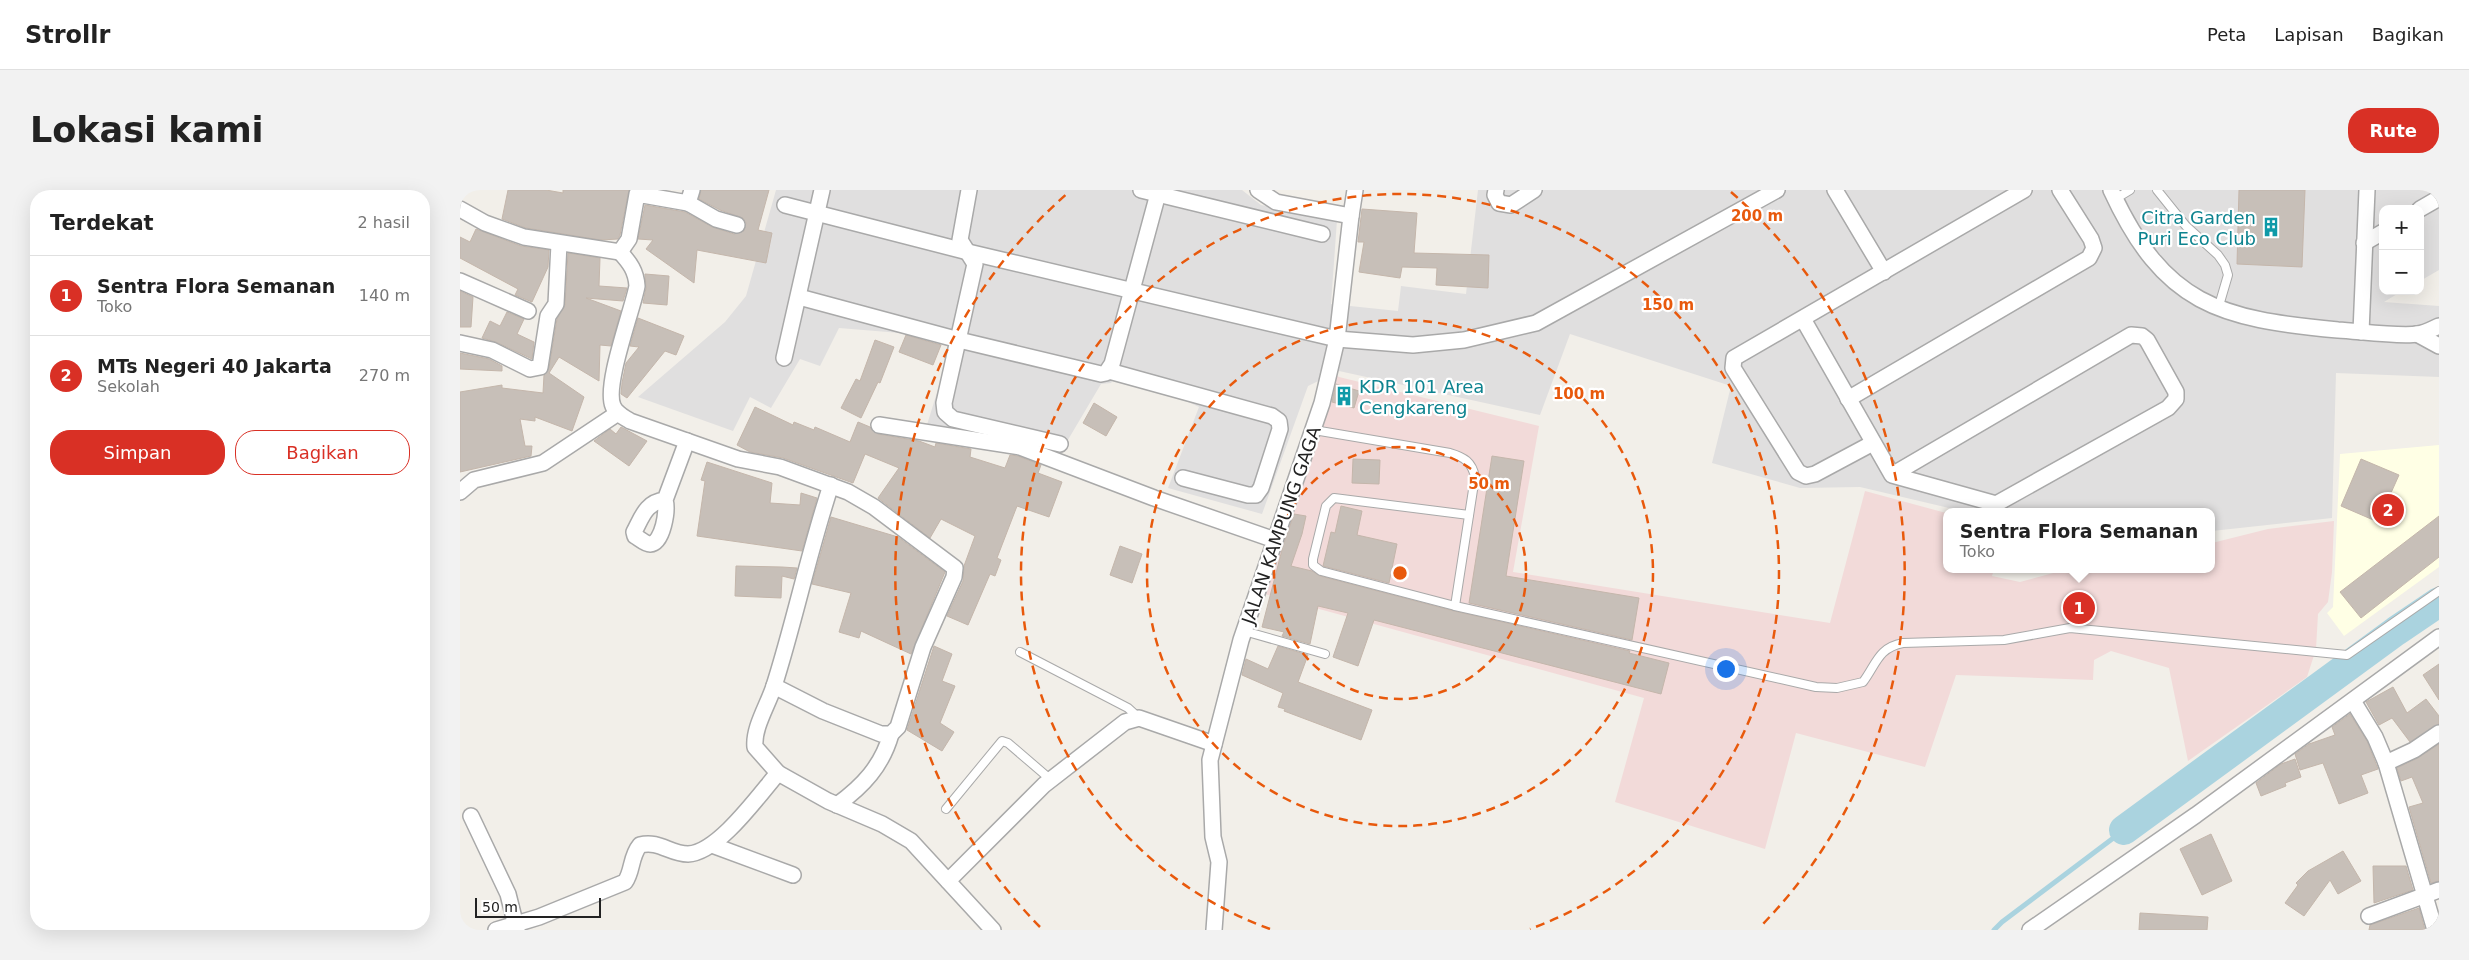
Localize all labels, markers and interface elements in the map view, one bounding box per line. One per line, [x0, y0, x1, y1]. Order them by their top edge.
text: Strollr [25, 21, 110, 49]
text: Peta [2207, 24, 2246, 45]
text: Lapisan [2274, 24, 2344, 45]
text: Bagikan [2372, 24, 2444, 45]
button: Rute [2348, 108, 2439, 153]
text: Lokasi kami [30, 110, 264, 150]
map controls [2379, 205, 2424, 295]
button: + [2379, 205, 2424, 250]
text: 200 m [1731, 207, 1783, 225]
place label: Citra Garden Puri Eco Club [2138, 207, 2256, 249]
text: Terdekat [50, 211, 154, 235]
text: 2 hasil [358, 213, 410, 232]
building icon: Citra Garden Puri Eco Club [2260, 216, 2282, 238]
button: − [2379, 250, 2424, 295]
text: Sentra Flora Semanan [97, 275, 335, 297]
text: 1 [60, 286, 72, 305]
text: 140 m [359, 286, 410, 305]
text: 150 m [1642, 296, 1694, 314]
text: Toko [97, 297, 132, 316]
text: MTs Negeri 40 Jakarta [97, 355, 332, 377]
text: 2 [60, 366, 72, 385]
text: 270 m [359, 366, 410, 385]
place label: KDR 101 Area Cengkareng [1359, 376, 1484, 418]
text: Sekolah [97, 377, 160, 396]
building icon: KDR 101 Area Cengkareng [1333, 385, 1355, 407]
text: 100 m [1553, 385, 1605, 403]
street label: JALAN KAMPUNG GAGA [1237, 423, 1325, 628]
button: Simpan [50, 430, 225, 475]
button: Bagikan [235, 430, 410, 475]
text: 50 m [1468, 475, 1510, 493]
pin: 2 [2372, 491, 2404, 529]
popup [1943, 508, 2215, 573]
text: Sentra Flora Semanan [1960, 520, 2198, 542]
text: Toko [1960, 542, 1995, 561]
centre of rings [1391, 564, 1409, 582]
pin: 1 [2063, 589, 2095, 627]
your location [1713, 656, 1739, 682]
scale bar [475, 895, 601, 918]
text: 50 m [482, 899, 518, 915]

